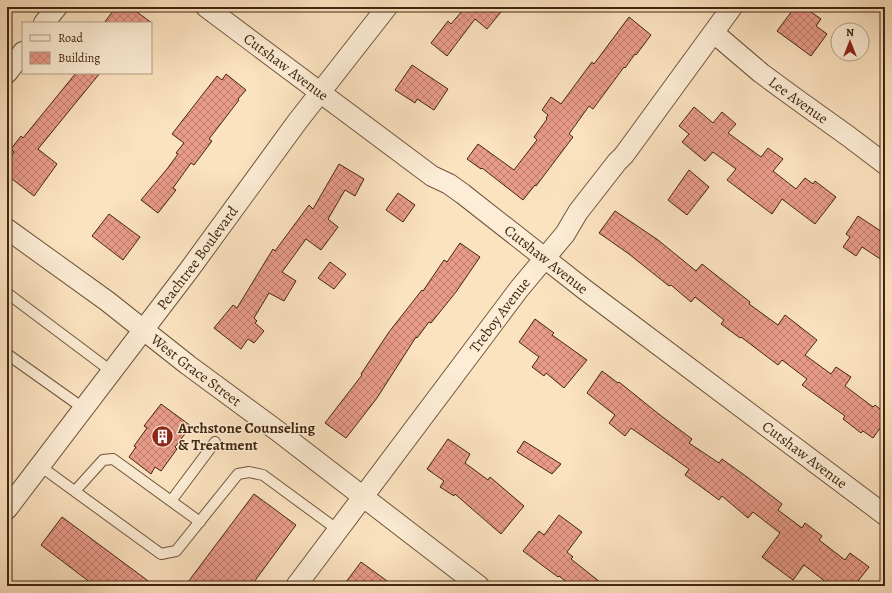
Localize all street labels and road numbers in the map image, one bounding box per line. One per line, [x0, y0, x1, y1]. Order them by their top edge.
street label: Cutshaw Avenue [239, 28, 333, 105]
street label: Lee Avenue [765, 72, 832, 129]
street label: Peachtree Boulevard [152, 201, 243, 314]
street label: Cutshaw Avenue [500, 220, 593, 299]
street label: Treboy Avenue [465, 273, 535, 357]
street label: West Grace Street [146, 329, 245, 411]
street label: Cutshaw Avenue [758, 416, 852, 493]

